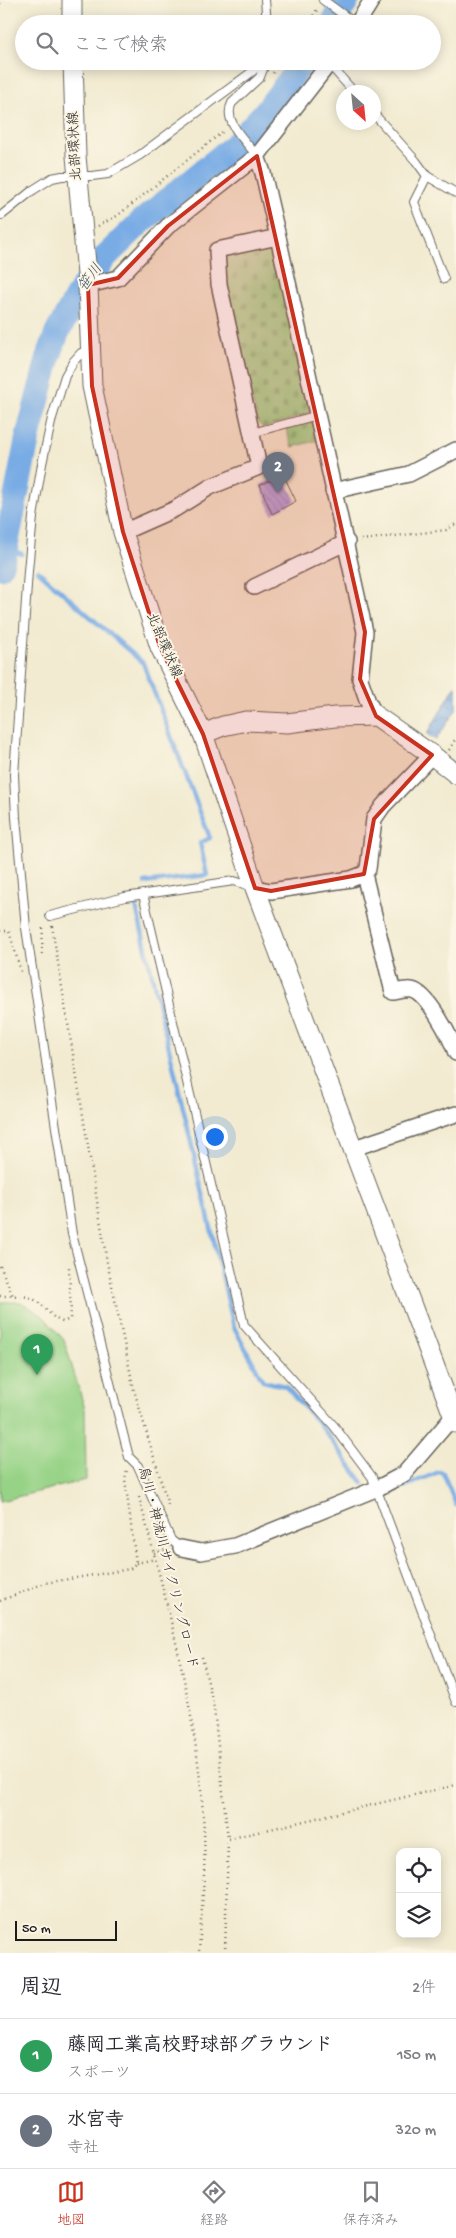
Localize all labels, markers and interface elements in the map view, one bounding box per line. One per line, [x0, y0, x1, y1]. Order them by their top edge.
search box [15, 15, 441, 70]
icon: search [33, 29, 61, 57]
text: ここで検索 [73, 35, 168, 58]
north arrow [336, 85, 381, 130]
street label: 北部環状線 [66, 111, 86, 181]
water label: 笹川 [74, 260, 107, 295]
pin: 2 [262, 452, 294, 493]
street label: 北部環状線 [142, 610, 184, 682]
your location [202, 1124, 228, 1150]
pin: 1 [21, 1334, 53, 1375]
street label: 烏川・神流川サイクリングロード [134, 1465, 200, 1671]
map controls [396, 1848, 441, 1938]
button: locate [396, 1848, 441, 1893]
button: layers [396, 1893, 441, 1938]
scale bar [15, 1918, 118, 1941]
text: 50 m [22, 1921, 51, 1938]
text: 周辺 [20, 1977, 62, 2002]
text: 2件 [412, 1980, 436, 1999]
text: 藤岡工業高校野球部グラウンド [67, 2035, 333, 2058]
text: 1 [33, 2047, 39, 2066]
text: 150 m [397, 2047, 436, 2066]
text: スポーツ [67, 2065, 131, 2084]
text: 水宮寺 [67, 2110, 124, 2133]
text: 2 [32, 2122, 40, 2141]
text: 320 m [396, 2122, 436, 2141]
text: 寺社 [67, 2140, 99, 2159]
tab: 地図 [57, 2178, 85, 2230]
tab: 経路 [200, 2178, 228, 2230]
tab: 保存済み [343, 2178, 399, 2230]

